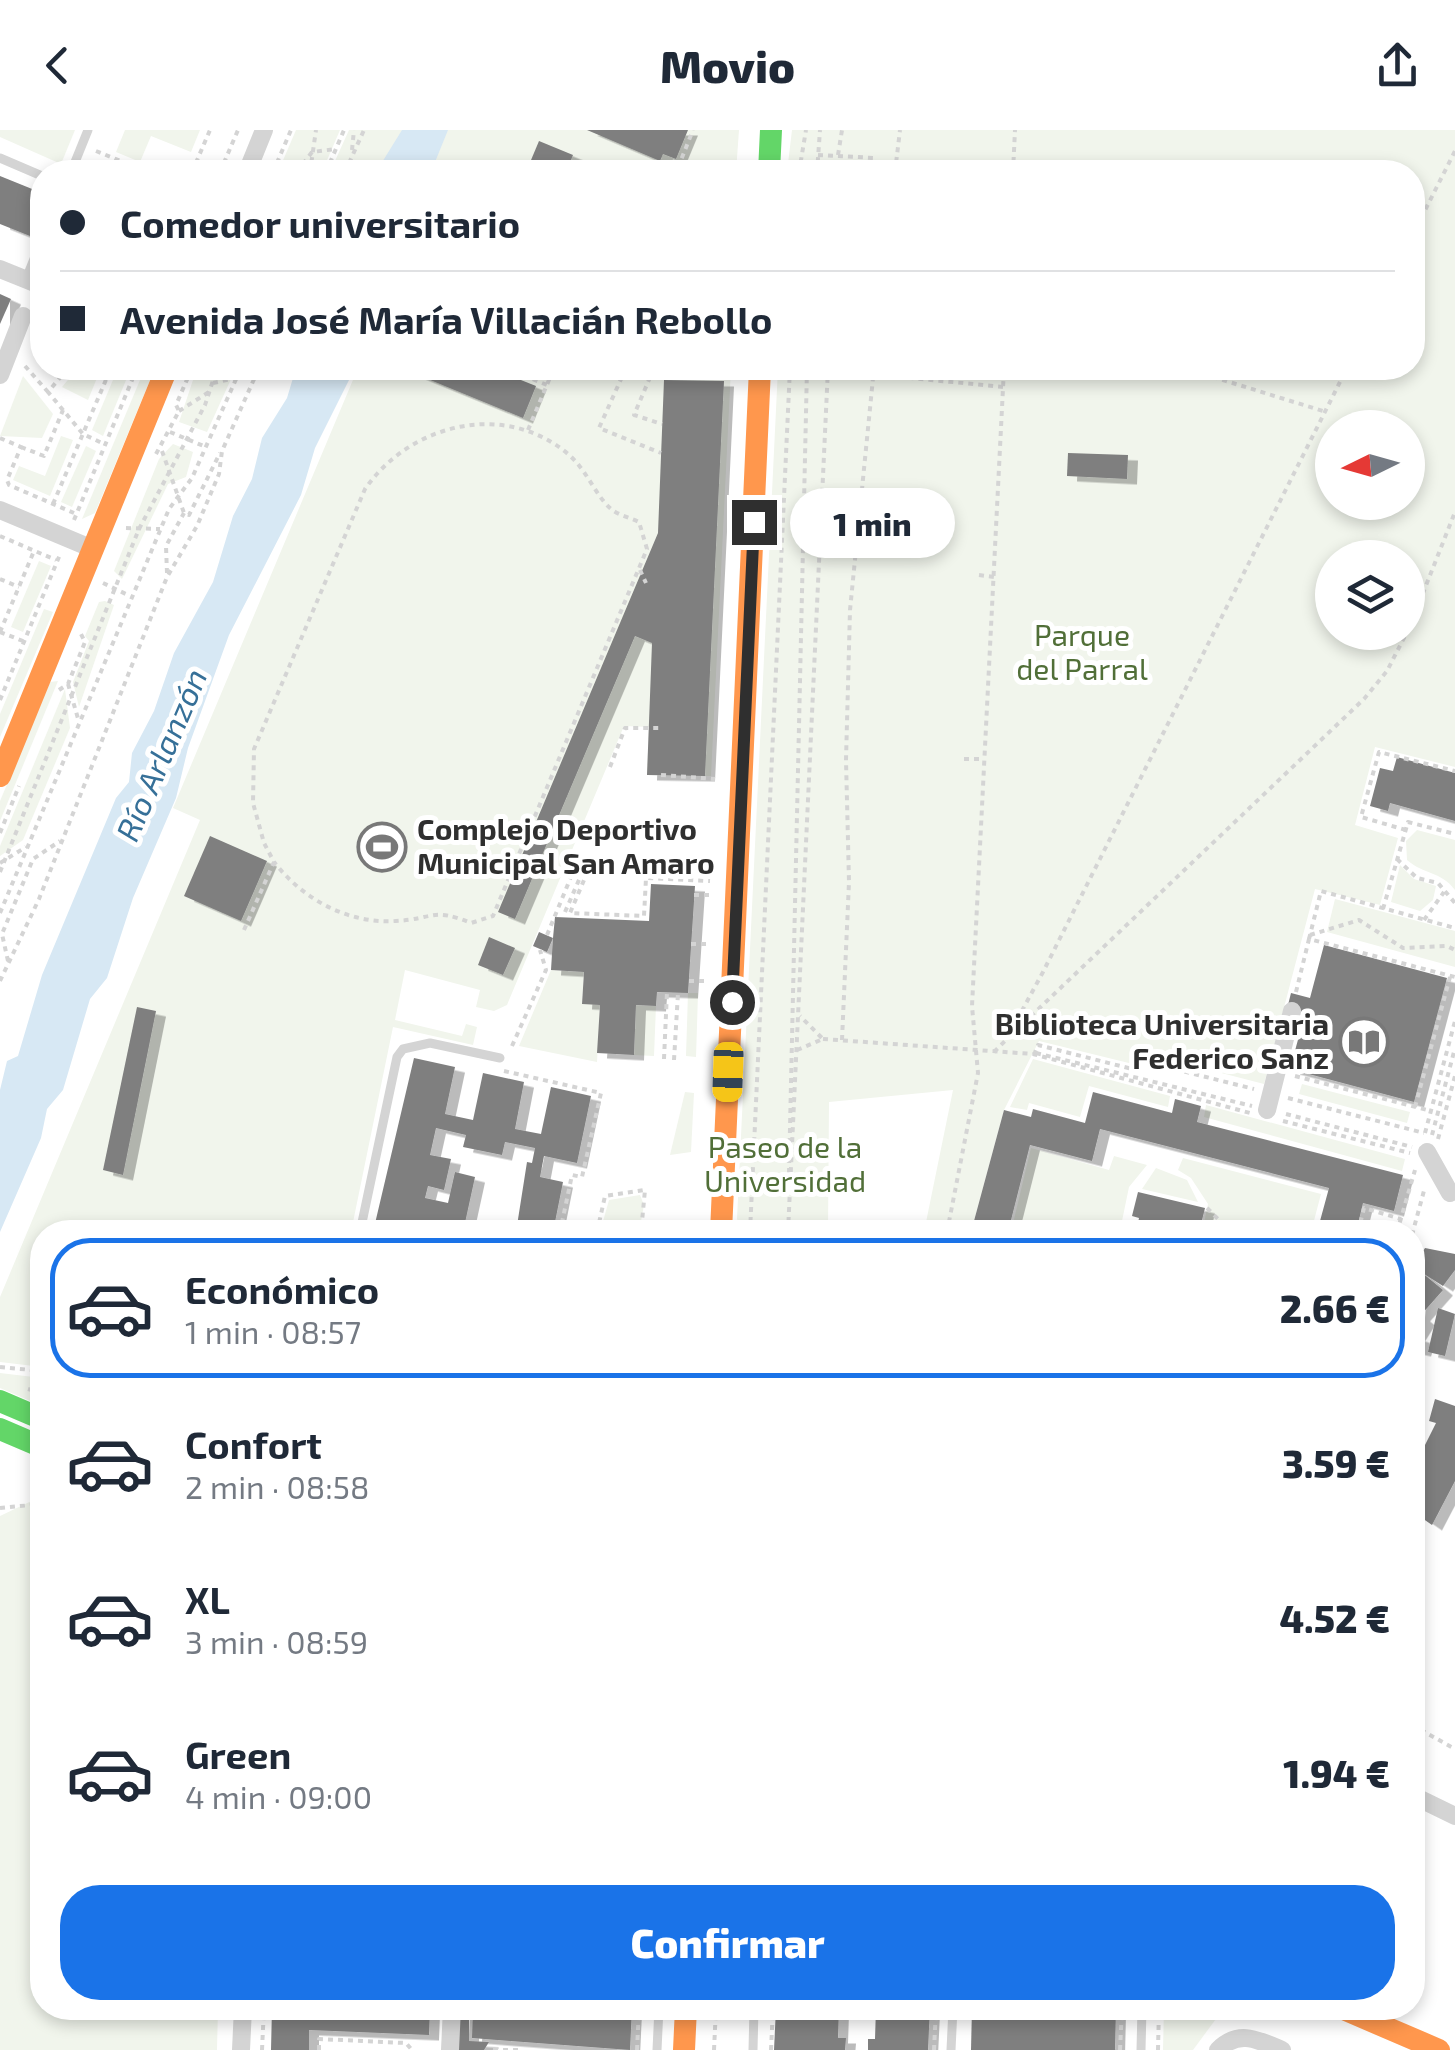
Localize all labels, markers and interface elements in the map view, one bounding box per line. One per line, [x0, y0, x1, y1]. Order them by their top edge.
icon: back [30, 38, 85, 93]
text: Movio [660, 38, 795, 92]
icon: share [1370, 38, 1425, 93]
text: Comedor universitario [120, 200, 520, 246]
text: Avenida José María Villacián Rebollo [120, 296, 772, 342]
north arrow [1315, 410, 1425, 520]
map controls [1315, 410, 1425, 650]
callout: 1 min [789, 487, 954, 557]
route end [732, 500, 777, 545]
text: 1 min [833, 504, 912, 542]
button: layers [1315, 540, 1425, 650]
park label: Parque del Parral [1016, 616, 1148, 686]
water label: Río Arlanzón [107, 662, 213, 846]
place label: Complejo Deportivo Municipal San Amaro [417, 810, 715, 880]
sports icon: Complejo Deportivo Municipal San Amaro [356, 821, 408, 873]
route start [710, 980, 755, 1025]
place label: Biblioteca Universitaria Federico Sanz [995, 1005, 1329, 1075]
library icon: Biblioteca Universitaria Federico Sanz [1338, 1016, 1390, 1068]
car [712, 1041, 744, 1103]
park label: Paseo de la Universidad [704, 1128, 866, 1198]
icon: car [65, 1263, 155, 1353]
text: Económico [185, 1266, 379, 1312]
text: 2.66 € [1280, 1285, 1390, 1331]
text: 1 min · 08:57 [185, 1312, 361, 1350]
icon: car [65, 1418, 155, 1508]
text: Confort [185, 1421, 322, 1467]
text: 3.59 € [1282, 1440, 1390, 1486]
text: 2 min · 08:58 [185, 1467, 369, 1505]
icon: car [65, 1573, 155, 1663]
text: XL [185, 1576, 230, 1622]
text: 4.52 € [1279, 1595, 1390, 1641]
text: 3 min · 08:59 [185, 1622, 368, 1660]
icon: car [65, 1728, 155, 1818]
text: Green [185, 1731, 291, 1777]
text: 1.94 € [1283, 1750, 1390, 1796]
text: 4 min · 09:00 [185, 1777, 372, 1815]
button: Confirmar [60, 1885, 1395, 2000]

